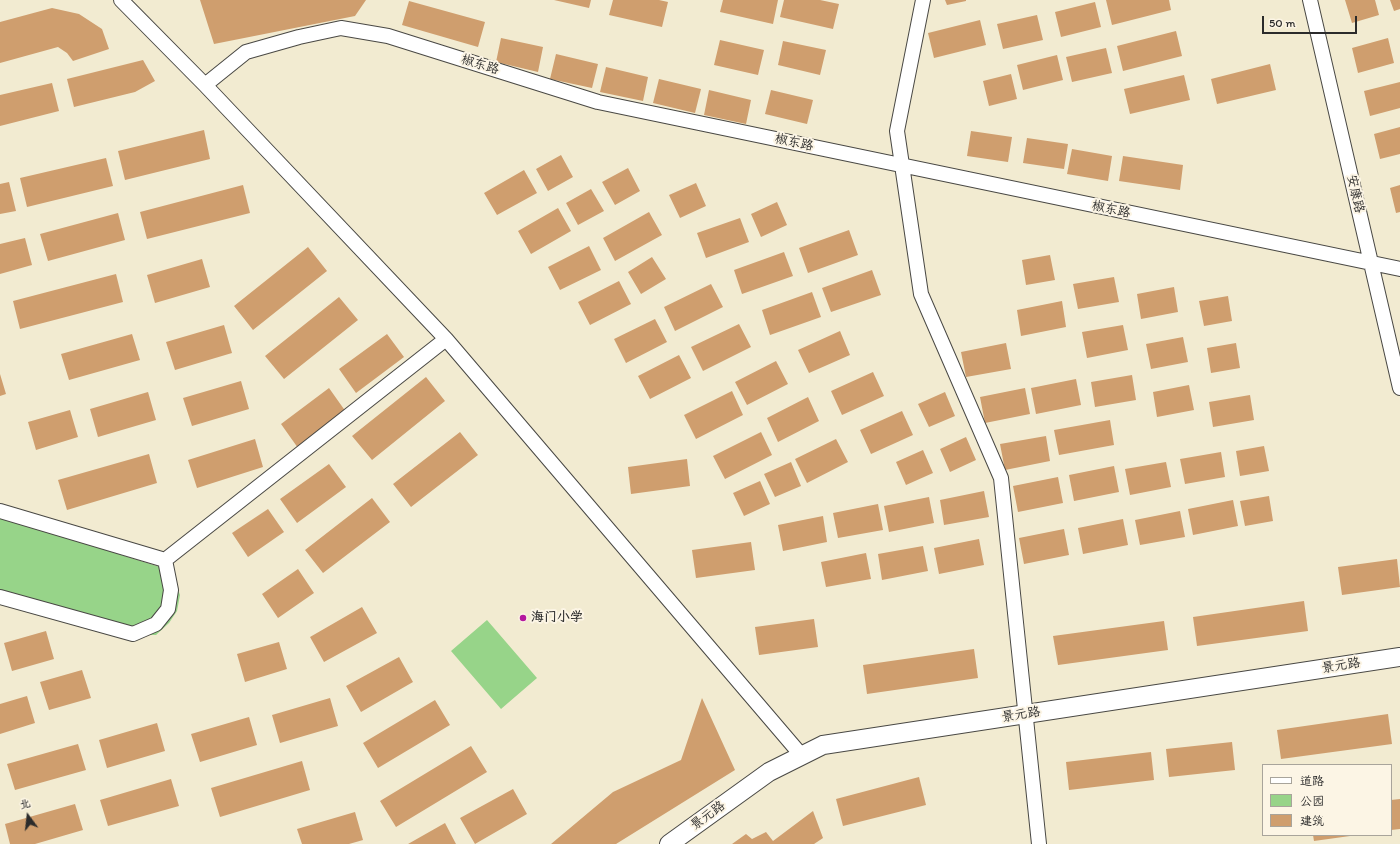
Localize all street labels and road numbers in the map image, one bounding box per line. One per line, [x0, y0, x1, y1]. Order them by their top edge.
street label: 椒东路 [459, 52, 501, 78]
street label: 椒东路 [773, 131, 815, 155]
street label: 安康路 [1343, 173, 1367, 215]
street label: 椒东路 [1090, 198, 1132, 222]
street label: 景元路 [1321, 655, 1361, 677]
street label: 景元路 [1001, 704, 1041, 726]
street label: 景元路 [688, 798, 728, 834]

